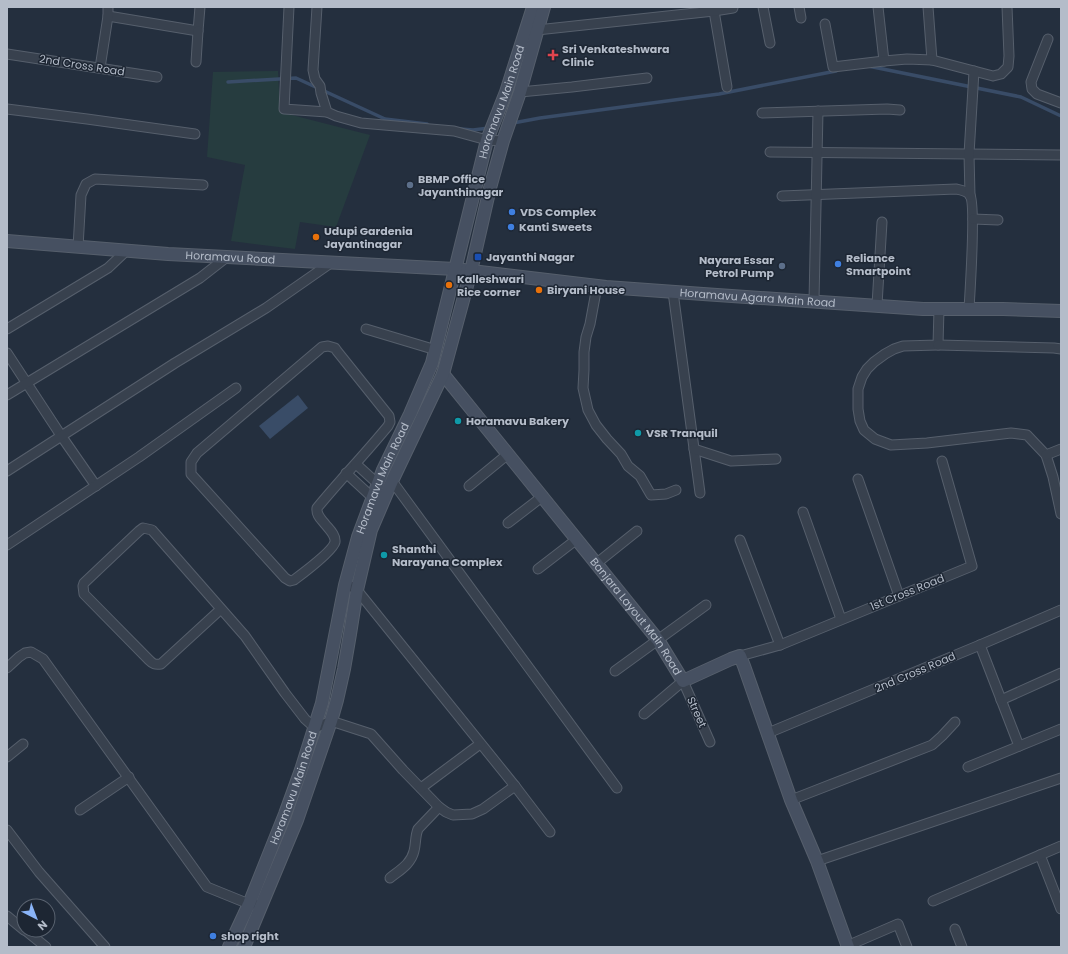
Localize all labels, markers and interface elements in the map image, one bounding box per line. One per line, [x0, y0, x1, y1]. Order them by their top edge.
place label: Sri Venkateshwara Clinic [562, 41, 670, 70]
street label: Horamavu Main Road [475, 43, 528, 160]
marker: Sri Venkateshwara Clinic [547, 49, 559, 61]
street label: 2nd Cross Road [38, 50, 126, 80]
place label: BBMP Office Jayanthinagar [418, 171, 504, 200]
marker: BBMP Office Jayanthinagar [405, 180, 415, 190]
place label: VDS Complex [520, 204, 597, 220]
marker: VDS Complex [507, 207, 517, 217]
place label: Kanti Sweets [519, 219, 592, 235]
marker: Kanti Sweets [506, 222, 516, 232]
place label: Udupi Gardenia Jayantinagar [324, 223, 413, 252]
marker: Udupi Gardenia Jayantinagar [311, 232, 321, 242]
street label: Horamavu Road [185, 247, 276, 268]
place label: Jayanthi Nagar [486, 249, 575, 265]
place label: Reliance Smartpoint [846, 250, 911, 279]
marker: Jayanthi Nagar [473, 252, 483, 262]
place label: Nayara Essar Petrol Pump [699, 252, 775, 281]
marker: Reliance Smartpoint [833, 259, 843, 269]
marker: Nayara Essar Petrol Pump [777, 261, 787, 271]
place label: Kalleshwari Rice corner [457, 271, 524, 300]
marker: Kalleshwari Rice corner [444, 280, 454, 290]
place label: Biryani House [547, 282, 625, 298]
street label: Horamavu Agara Main Road [679, 284, 836, 311]
marker: Biryani House [534, 285, 544, 295]
place label: Horamavu Bakery [466, 413, 569, 429]
marker: Horamavu Bakery [453, 416, 463, 426]
street label: Horamavu Main Road [352, 420, 413, 536]
place label: VSR Tranquil [646, 425, 718, 441]
marker: VSR Tranquil [633, 428, 643, 438]
place label: Shanthi Narayana Complex [392, 541, 503, 570]
marker: Shanthi Narayana Complex [379, 550, 389, 560]
street label: Banjara Layout Main Road [587, 554, 686, 678]
street label: 1st Cross Road [867, 570, 947, 614]
street label: 2nd Cross Road [872, 648, 958, 696]
street label: Street [683, 694, 711, 730]
street label: Horamavu Main Road [266, 729, 321, 847]
north arrow [16, 898, 56, 938]
text: N [34, 917, 51, 934]
place label: shop right [221, 928, 279, 944]
marker: shop right [208, 931, 218, 941]

